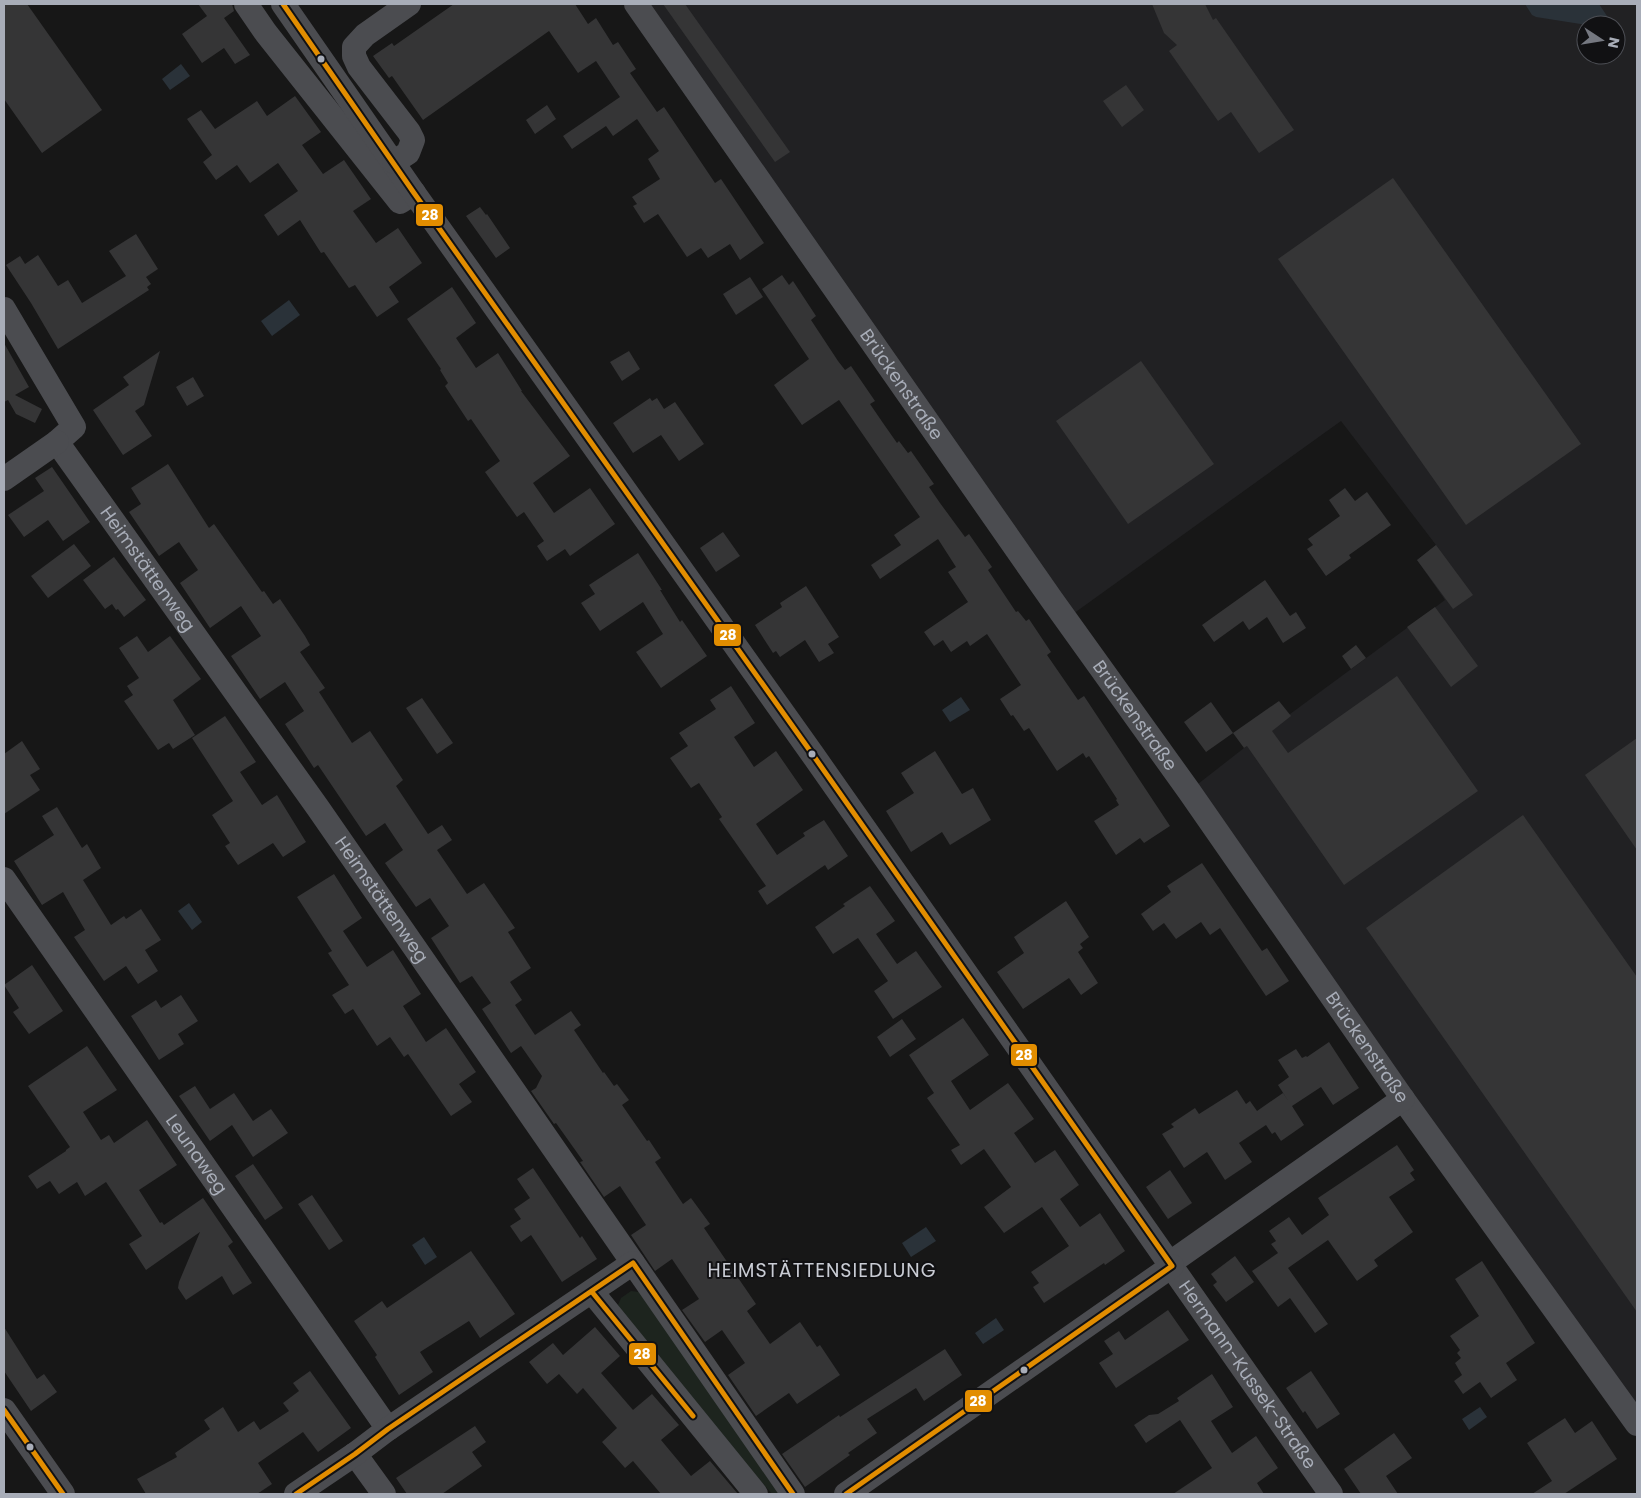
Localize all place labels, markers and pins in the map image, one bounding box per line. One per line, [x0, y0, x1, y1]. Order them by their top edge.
unlabelled marker [316, 54, 326, 64]
unlabelled marker [807, 749, 817, 759]
unlabelled marker [1019, 1365, 1029, 1375]
unlabelled marker [25, 1442, 35, 1452]

